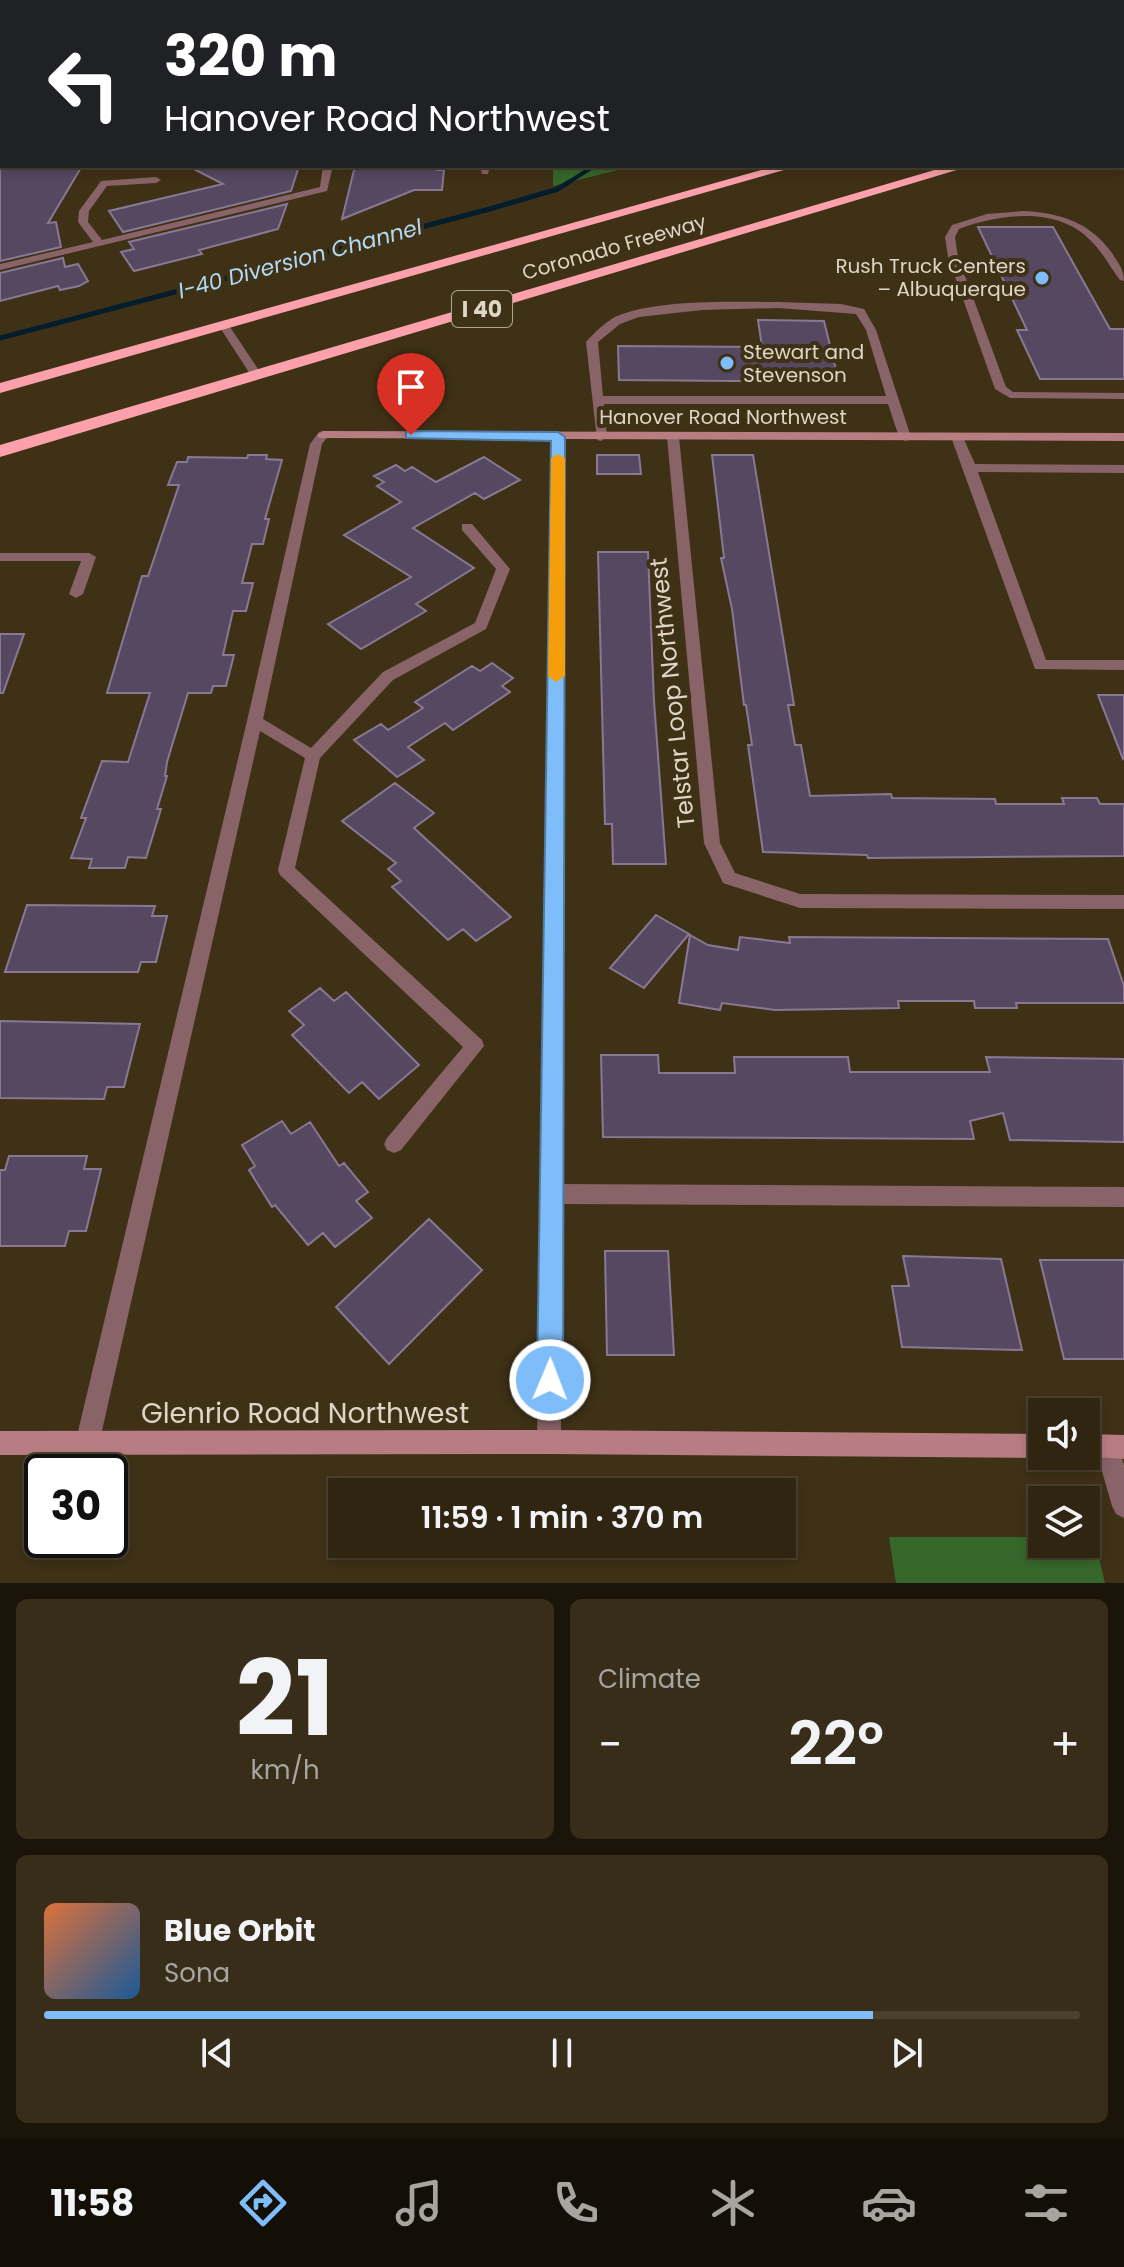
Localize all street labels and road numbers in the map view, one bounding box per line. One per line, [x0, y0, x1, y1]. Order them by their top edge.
street label: Coronado Freeway [519, 207, 709, 287]
road number: I 40 [452, 291, 512, 327]
street label: Hanover Road Northwest [599, 403, 847, 431]
street label: Telstar Loop Northwest [641, 556, 703, 830]
street label: Glenrio Road Northwest [141, 1394, 469, 1433]

